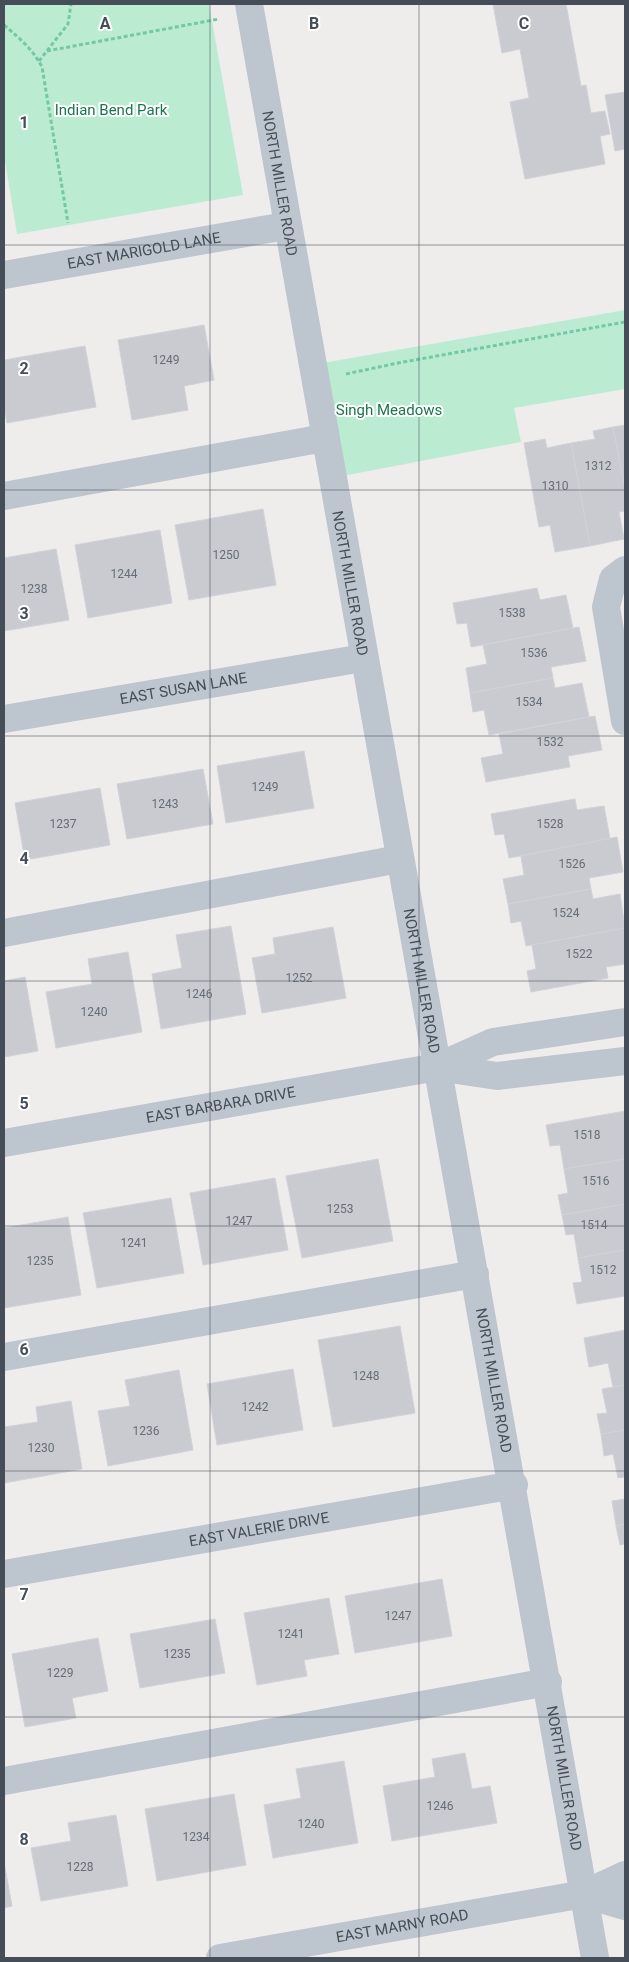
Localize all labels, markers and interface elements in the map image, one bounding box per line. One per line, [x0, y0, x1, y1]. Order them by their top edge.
text: A [100, 14, 111, 33]
text: B [309, 14, 319, 33]
text: C [519, 14, 529, 33]
park label: Indian Bend Park [55, 101, 168, 119]
street label: NORTH MILLER ROAD [258, 109, 301, 257]
text: 1 [19, 113, 29, 132]
street label: EAST MARIGOLD LANE [66, 228, 223, 273]
house number: 1249 [153, 353, 179, 367]
text: 2 [19, 359, 29, 378]
park label: Singh Meadows [336, 401, 442, 419]
house number: 1312 [585, 459, 612, 473]
house number: 1310 [542, 479, 569, 493]
street label: NORTH MILLER ROAD [328, 509, 372, 657]
house number: 1250 [213, 548, 240, 562]
house number: 1244 [111, 567, 138, 581]
house number: 1238 [21, 582, 48, 596]
text: 3 [19, 604, 29, 623]
house number: 1538 [499, 606, 526, 620]
house number: 1536 [521, 646, 548, 660]
street label: EAST SUSAN LANE [118, 669, 249, 708]
house number: 1534 [516, 695, 543, 709]
house number: 1532 [537, 735, 564, 749]
house number: 1249 [252, 780, 278, 794]
house number: 1243 [152, 797, 178, 811]
house number: 1237 [50, 817, 77, 831]
house number: 1528 [537, 817, 564, 831]
text: 4 [19, 849, 29, 868]
house number: 1526 [559, 857, 586, 871]
house number: 1524 [553, 906, 580, 920]
street label: NORTH MILLER ROAD [400, 907, 444, 1055]
house number: 1522 [566, 947, 593, 961]
house number: 1252 [286, 971, 313, 985]
house number: 1246 [186, 987, 213, 1001]
house number: 1240 [81, 1005, 108, 1019]
street label: EAST BARBARA DRIVE [145, 1083, 297, 1127]
text: 5 [19, 1094, 29, 1113]
house number: 1518 [574, 1128, 601, 1142]
house number: 1516 [583, 1174, 610, 1188]
house number: 1253 [327, 1202, 353, 1216]
house number: 1247 [226, 1214, 253, 1228]
house number: 1514 [581, 1218, 608, 1232]
house number: 1241 [121, 1236, 147, 1250]
house number: 1235 [27, 1254, 54, 1268]
house number: 1512 [590, 1263, 617, 1277]
street label: NORTH MILLER ROAD [472, 1306, 515, 1454]
text: 6 [19, 1340, 29, 1359]
house number: 1248 [353, 1369, 380, 1383]
house number: 1242 [242, 1400, 269, 1414]
house number: 1236 [133, 1424, 160, 1438]
house number: 1230 [28, 1441, 55, 1455]
street label: EAST VALERIE DRIVE [188, 1508, 331, 1551]
text: 7 [19, 1585, 29, 1604]
house number: 1247 [385, 1609, 412, 1623]
house number: 1241 [278, 1627, 304, 1641]
house number: 1235 [164, 1647, 191, 1661]
house number: 1229 [47, 1666, 73, 1680]
street label: NORTH MILLER ROAD [543, 1704, 585, 1852]
house number: 1246 [427, 1799, 454, 1813]
house number: 1240 [298, 1817, 325, 1831]
text: 8 [19, 1830, 29, 1849]
house number: 1234 [183, 1830, 210, 1844]
house number: 1228 [67, 1860, 94, 1874]
street label: EAST MARNY ROAD [335, 1905, 470, 1946]

